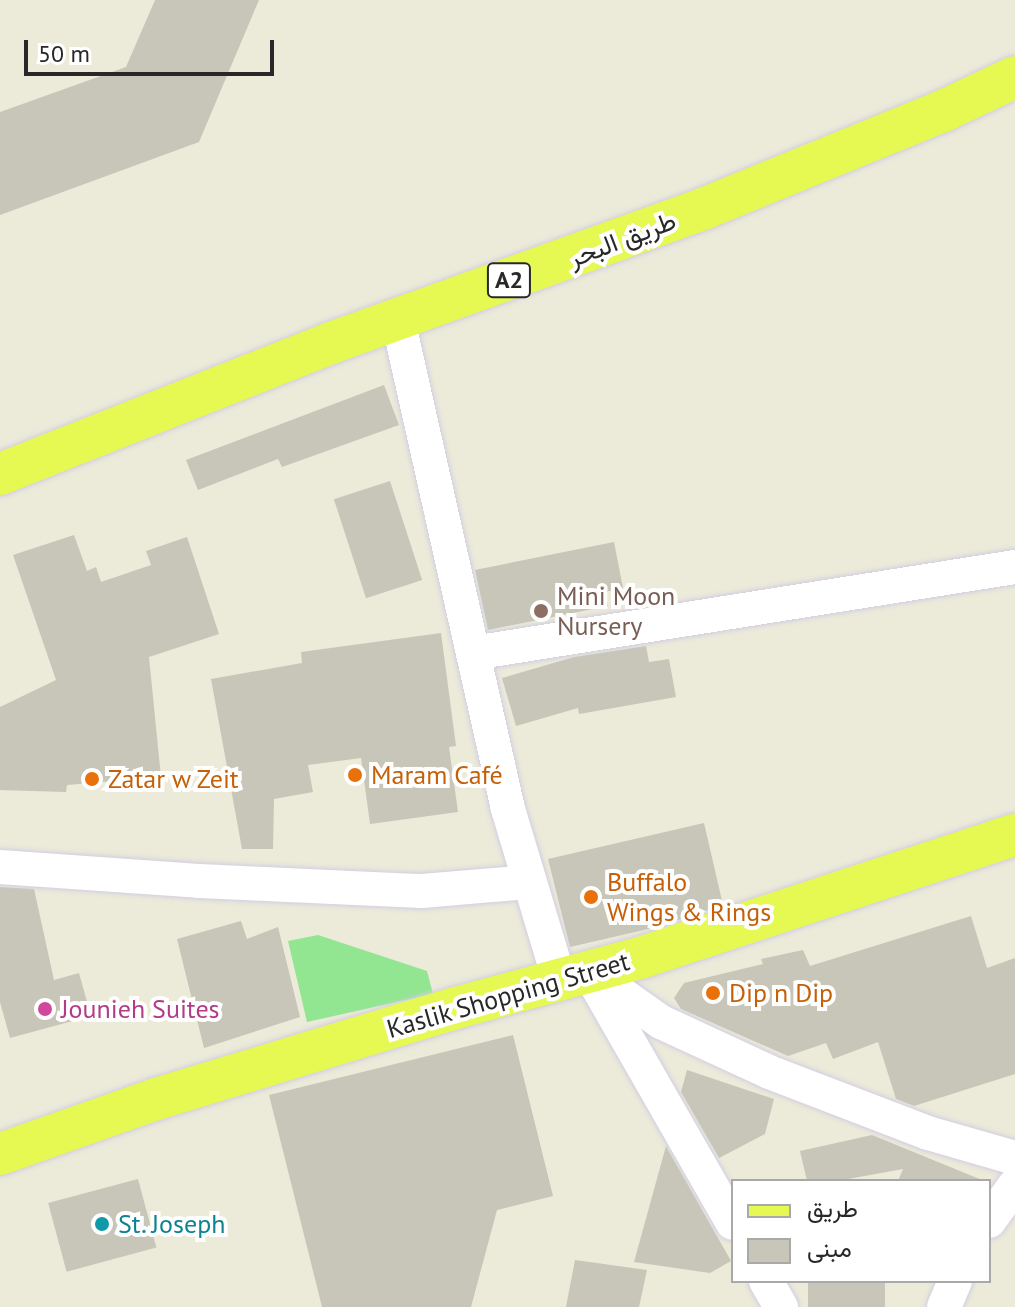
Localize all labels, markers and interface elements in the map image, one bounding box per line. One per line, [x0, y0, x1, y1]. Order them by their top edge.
scale bar [28, 24, 278, 74]
text: 50 m [38, 38, 90, 69]
street label: طريق البحر [564, 204, 680, 274]
road number: A2 [485, 260, 533, 300]
place label: Mini Moon Nursery [557, 580, 675, 642]
marker: Mini Moon Nursery [532, 602, 550, 620]
place label: Maram Café [371, 759, 503, 791]
place label: Zatar w Zeit [108, 763, 240, 795]
marker: Maram Café [346, 766, 364, 784]
marker: Zatar w Zeit [83, 770, 101, 788]
place label: Buffalo Wings & Rings [607, 866, 771, 928]
marker: Buffalo Wings & Rings [582, 888, 600, 906]
street label: Kaslik Shopping Street [383, 945, 633, 1045]
place label: Dip n Dip [729, 977, 833, 1009]
marker: Dip n Dip [704, 984, 722, 1002]
place label: Jounieh Suites [61, 993, 220, 1025]
marker: Jounieh Suites [36, 1000, 54, 1018]
legend [731, 1179, 991, 1283]
text: طريق [807, 1193, 858, 1224]
place label: St. Joseph [118, 1208, 227, 1240]
marker: St. Joseph [93, 1215, 111, 1233]
text: مبنى [807, 1233, 852, 1264]

